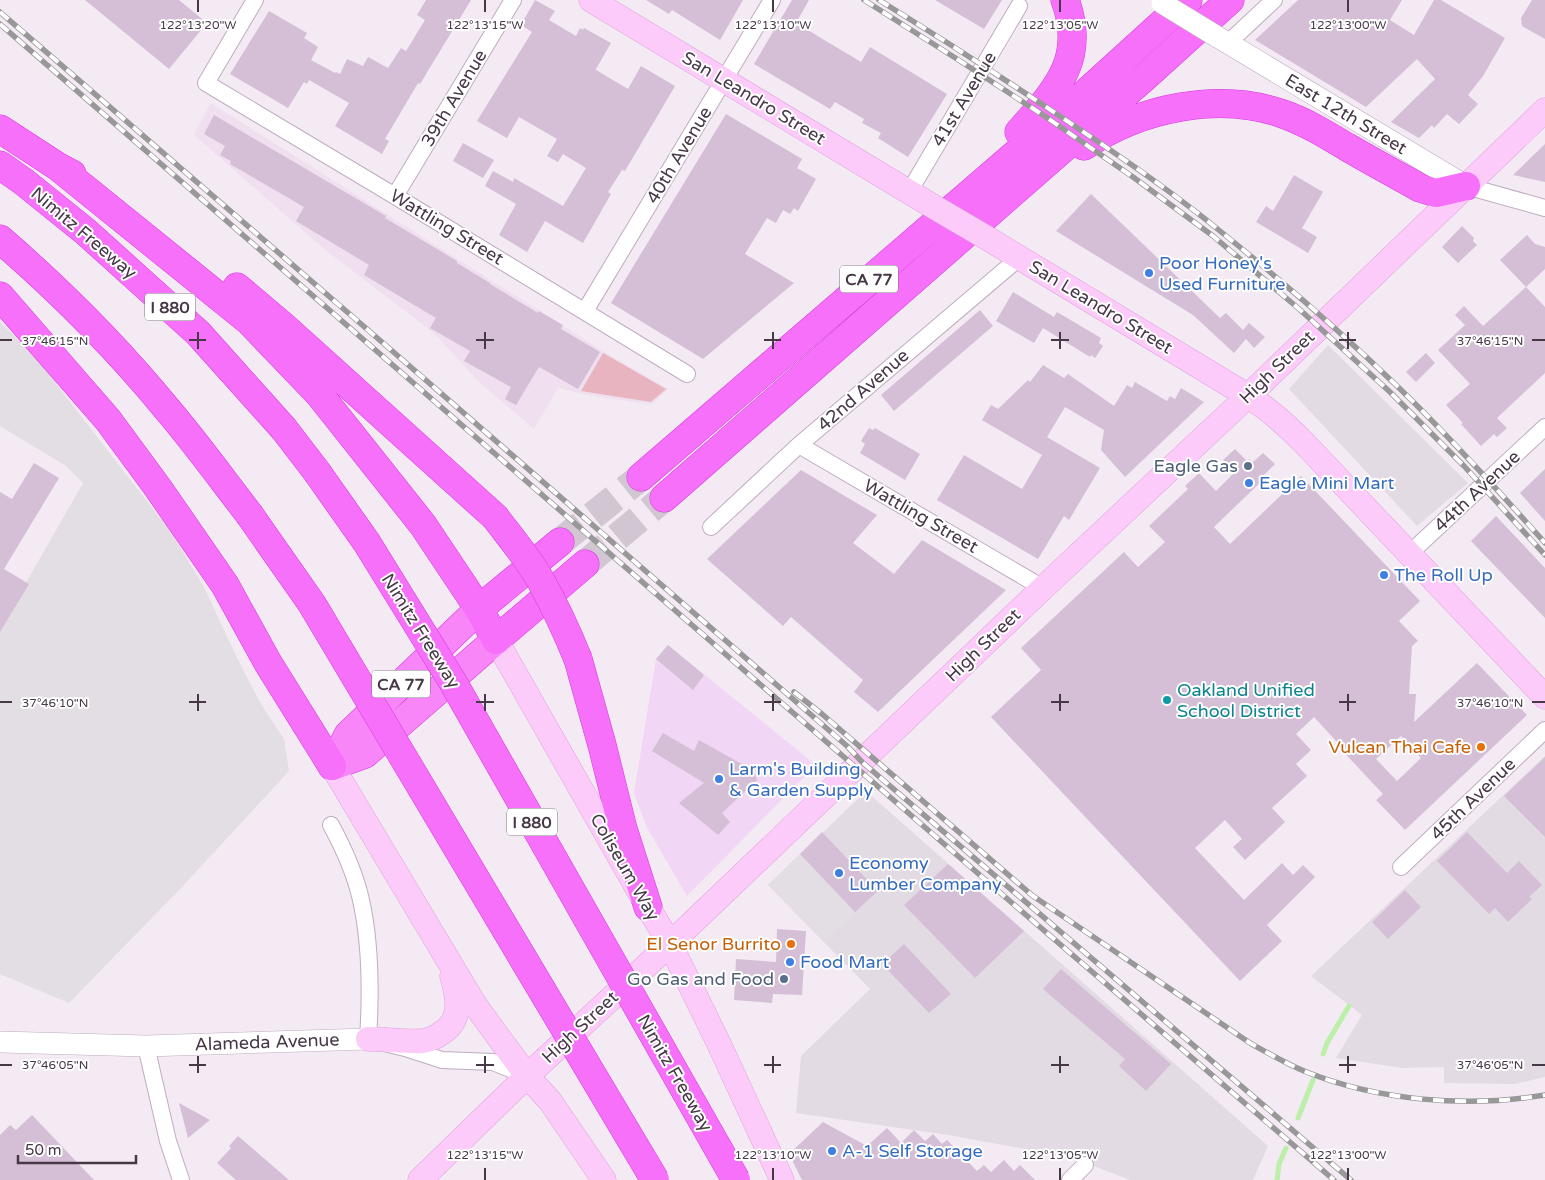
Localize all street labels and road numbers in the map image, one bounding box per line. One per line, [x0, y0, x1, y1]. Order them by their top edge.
street label: 39th Avenue [416, 45, 492, 151]
street label: San Leandro Street [678, 46, 830, 150]
street label: 41st Avenue [927, 47, 1001, 151]
street label: East 12th Street [1281, 69, 1411, 159]
street label: 40th Avenue [641, 102, 717, 208]
street label: Nimitz Freeway [27, 182, 142, 284]
street label: Wattling Street [386, 184, 508, 270]
street label: San Leandro Street [1025, 255, 1177, 359]
road number: CA 77 [840, 266, 898, 292]
road number: I 880 [145, 294, 195, 320]
street label: High Street [1235, 326, 1319, 408]
street label: 42nd Avenue [813, 344, 913, 436]
street label: 44th Avenue [1429, 446, 1525, 536]
street label: Wattling Street [860, 474, 982, 558]
street label: Nimitz Freeway [377, 569, 465, 693]
street label: High Street [941, 604, 1025, 686]
road number: CA 77 [372, 671, 430, 698]
street label: 45th Avenue [1426, 753, 1520, 845]
road number: I 880 [507, 809, 557, 836]
street label: Coliseum Way [585, 809, 665, 925]
street label: High Street [537, 986, 623, 1068]
street label: Nimitz Freeway [633, 1011, 718, 1136]
street label: Alameda Avenue [194, 1028, 340, 1056]

